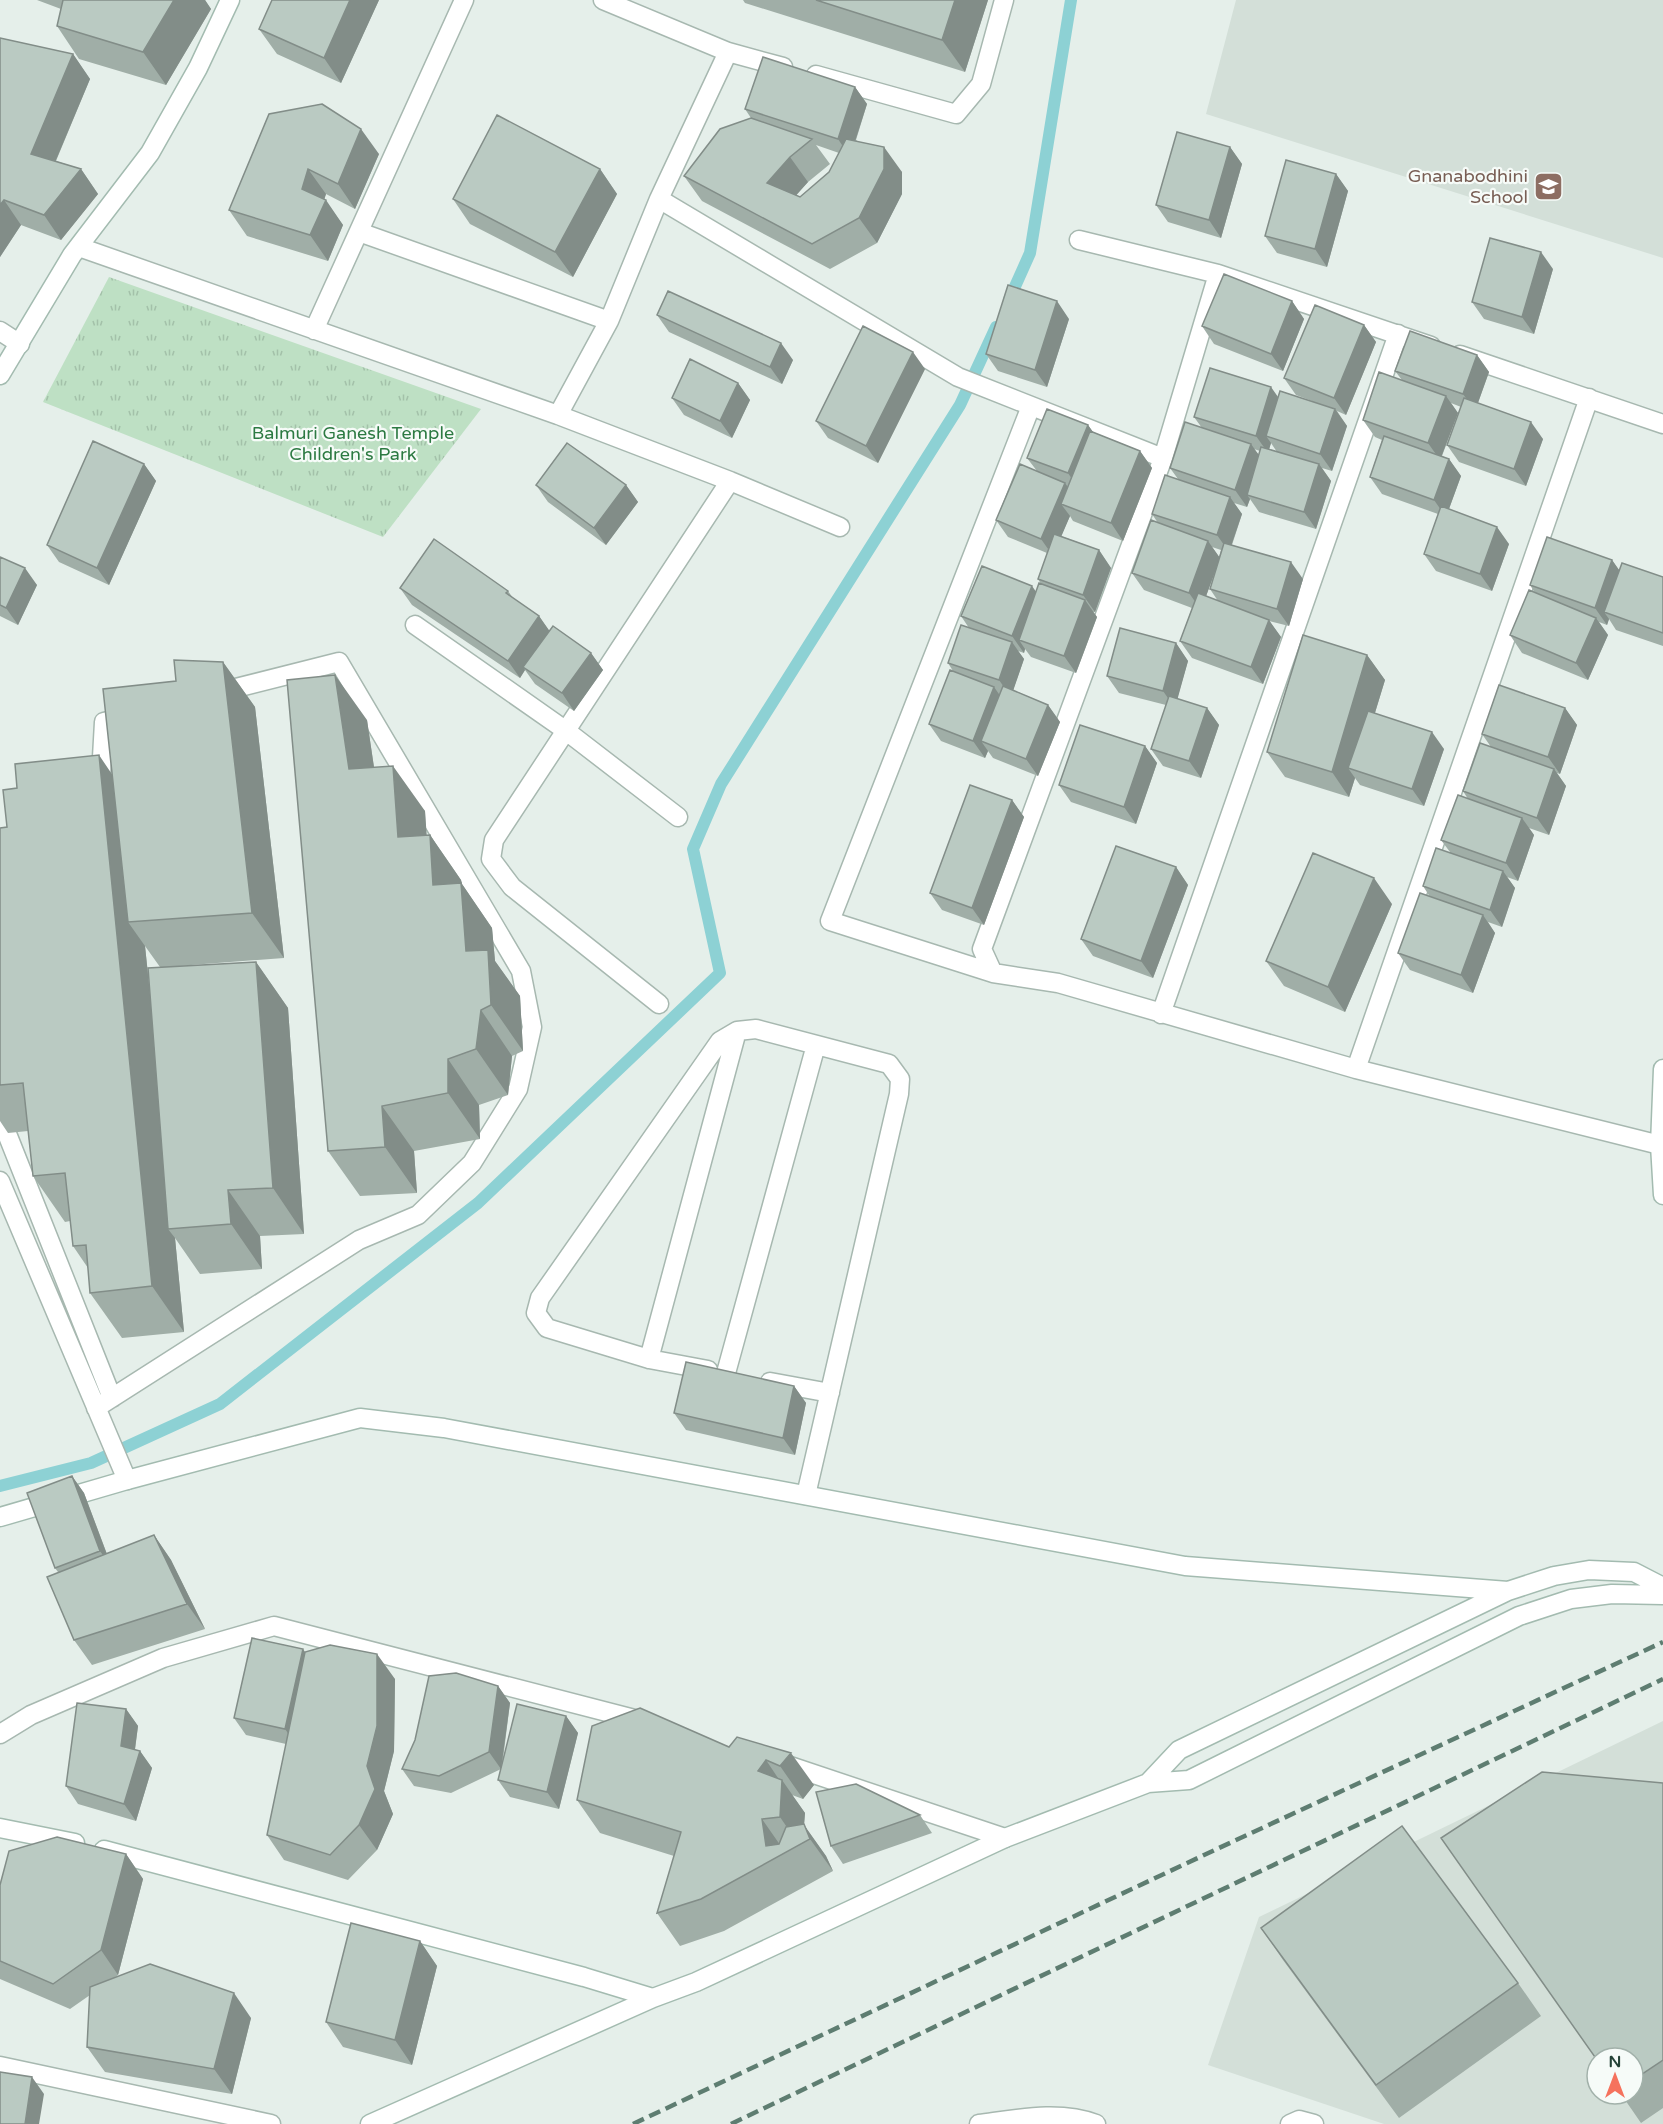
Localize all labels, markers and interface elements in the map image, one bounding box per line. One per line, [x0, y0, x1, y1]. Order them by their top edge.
place label: Gnanabodhini School [1408, 165, 1528, 208]
school or university icon: Gnanabodhini School [1533, 170, 1565, 202]
park label: Balmuri Ganesh Temple Children's Park [252, 422, 454, 465]
north arrow [1585, 2046, 1645, 2106]
text: N [1609, 2052, 1621, 2072]

